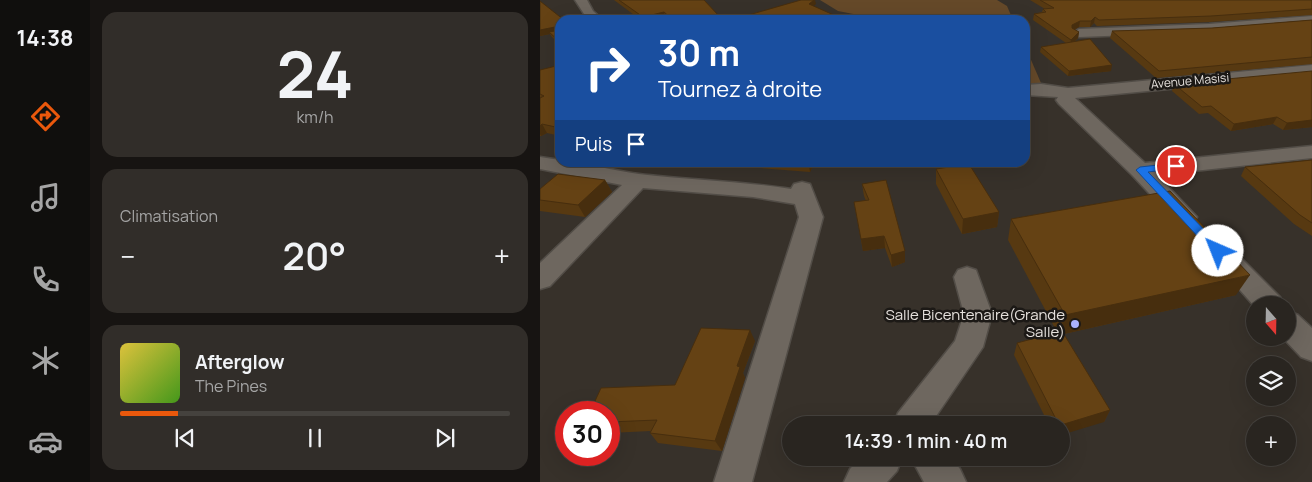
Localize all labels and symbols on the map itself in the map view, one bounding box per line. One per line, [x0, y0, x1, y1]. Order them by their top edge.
street label: Avenue Masisi [1150, 69, 1230, 92]
pin [1155, 145, 1197, 187]
position arrow [1191, 224, 1243, 276]
north arrow [1246, 296, 1296, 346]
place label: Salle Bicentenaire(Grande Salle) [886, 304, 1065, 342]
marker: Salle Bicentenaire(Grande Salle) [1069, 318, 1081, 330]
speed limit sign: 30 [555, 401, 620, 466]

